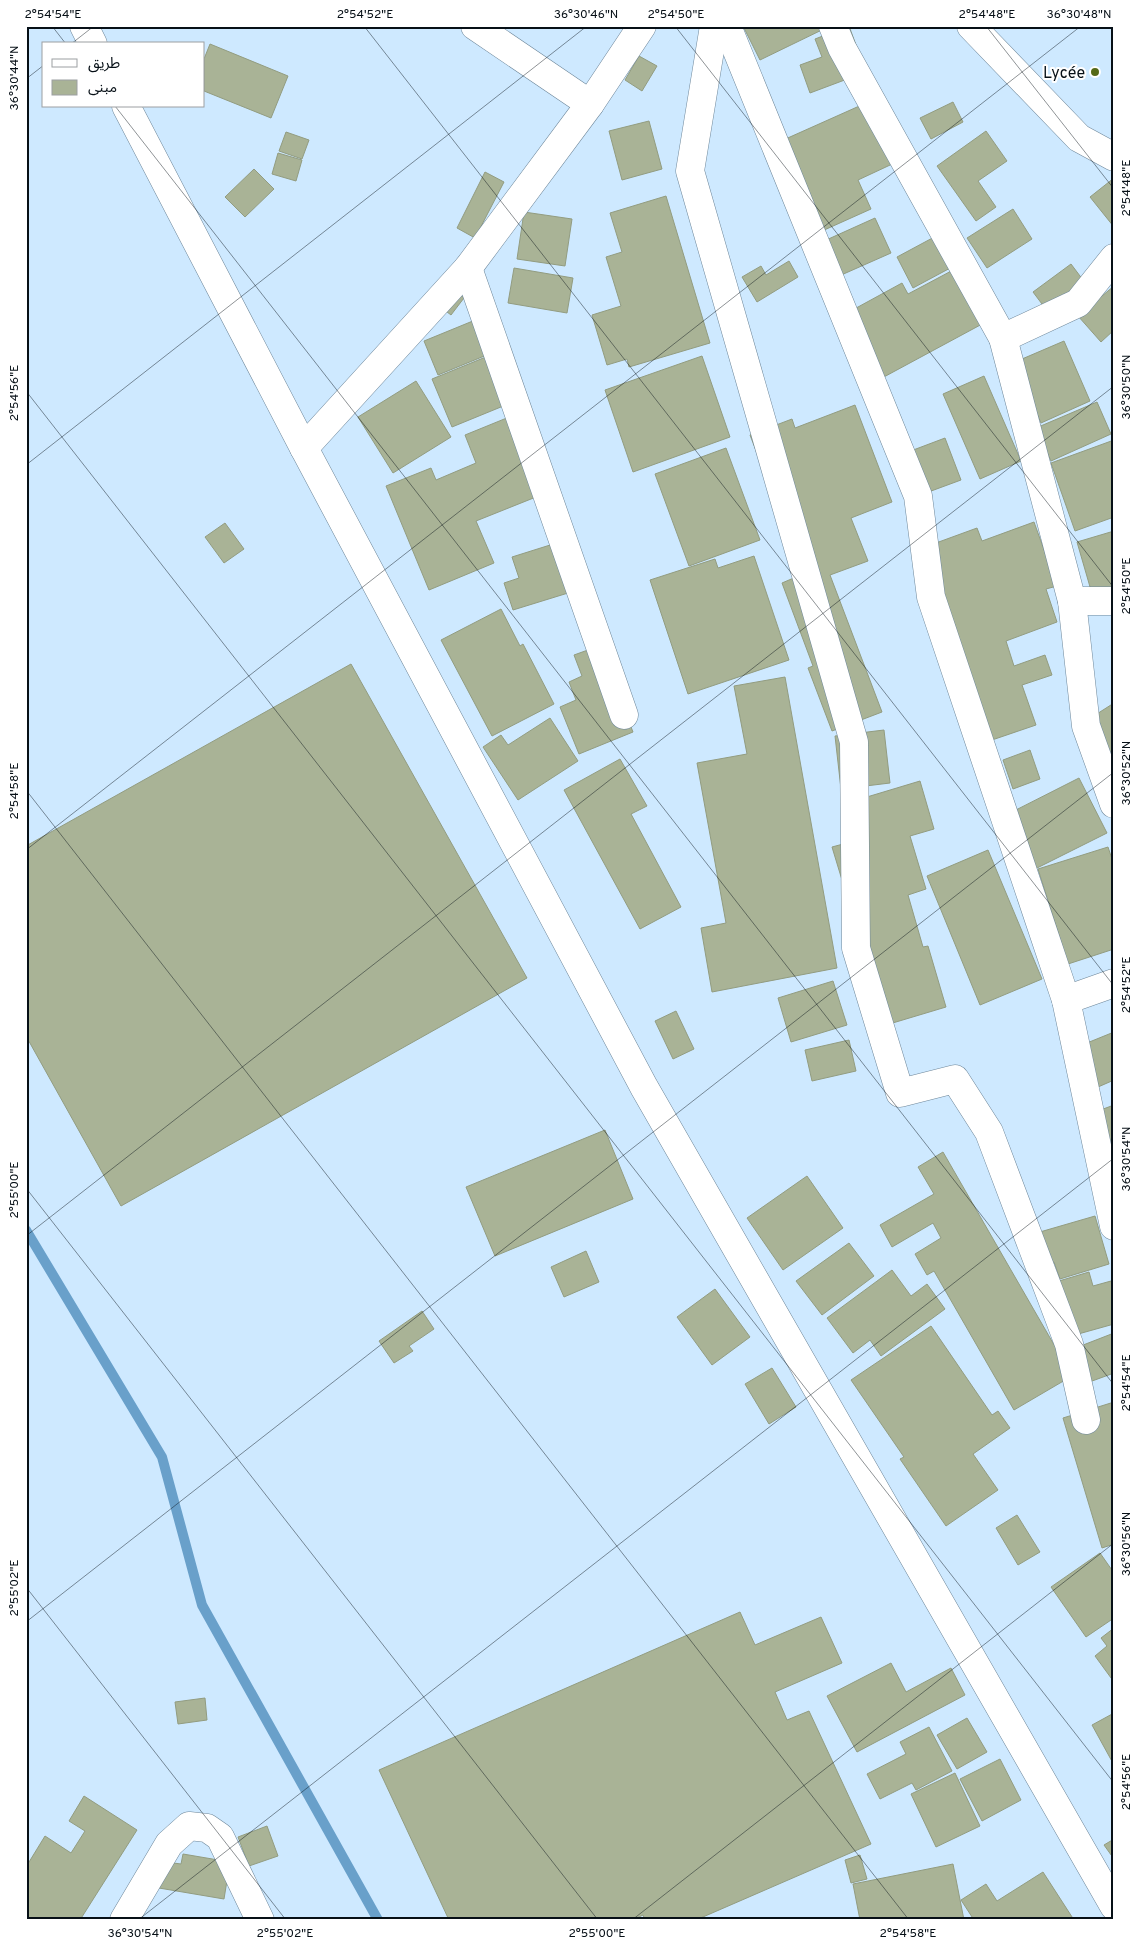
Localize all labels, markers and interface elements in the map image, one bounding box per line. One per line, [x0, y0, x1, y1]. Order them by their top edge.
text: 2°54'54"E [24, 7, 82, 23]
text: 2°54'52"E [337, 7, 393, 23]
text: 36°30'46"N [554, 7, 618, 23]
text: 2°54'50"E [647, 7, 705, 23]
text: 2°54'48"E [959, 7, 1015, 23]
text: 36°30'48"N [1047, 7, 1111, 23]
legend [42, 42, 205, 108]
text: 36°30'44"N [7, 46, 23, 110]
text: طريق [88, 55, 120, 74]
place label: Lycée [1043, 64, 1085, 84]
marker: Lycée [1089, 66, 1101, 78]
text: مبنى [88, 79, 117, 98]
text: 2°54'48"E [1119, 160, 1135, 216]
text: 36°30'50"N [1119, 354, 1135, 420]
text: 2°54'56"E [7, 365, 23, 421]
text: 2°54'50"E [1119, 557, 1135, 615]
text: 36°30'52"N [1119, 741, 1135, 805]
text: 2°54'58"E [7, 763, 23, 819]
text: 2°54'52"E [1119, 957, 1135, 1013]
text: 36°30'54"N [1119, 1126, 1135, 1192]
text: 2°55'00"E [7, 1161, 23, 1219]
text: 2°54'54"E [1119, 1354, 1135, 1412]
text: 36°30'56"N [1119, 1512, 1135, 1576]
text: 2°55'02"E [7, 1560, 23, 1616]
text: 2°54'56"E [1119, 1754, 1135, 1810]
text: 36°30'54"N [107, 1926, 173, 1942]
text: 2°55'02"E [257, 1926, 313, 1942]
text: 2°55'00"E [568, 1926, 626, 1942]
text: 2°54'58"E [880, 1926, 936, 1942]

